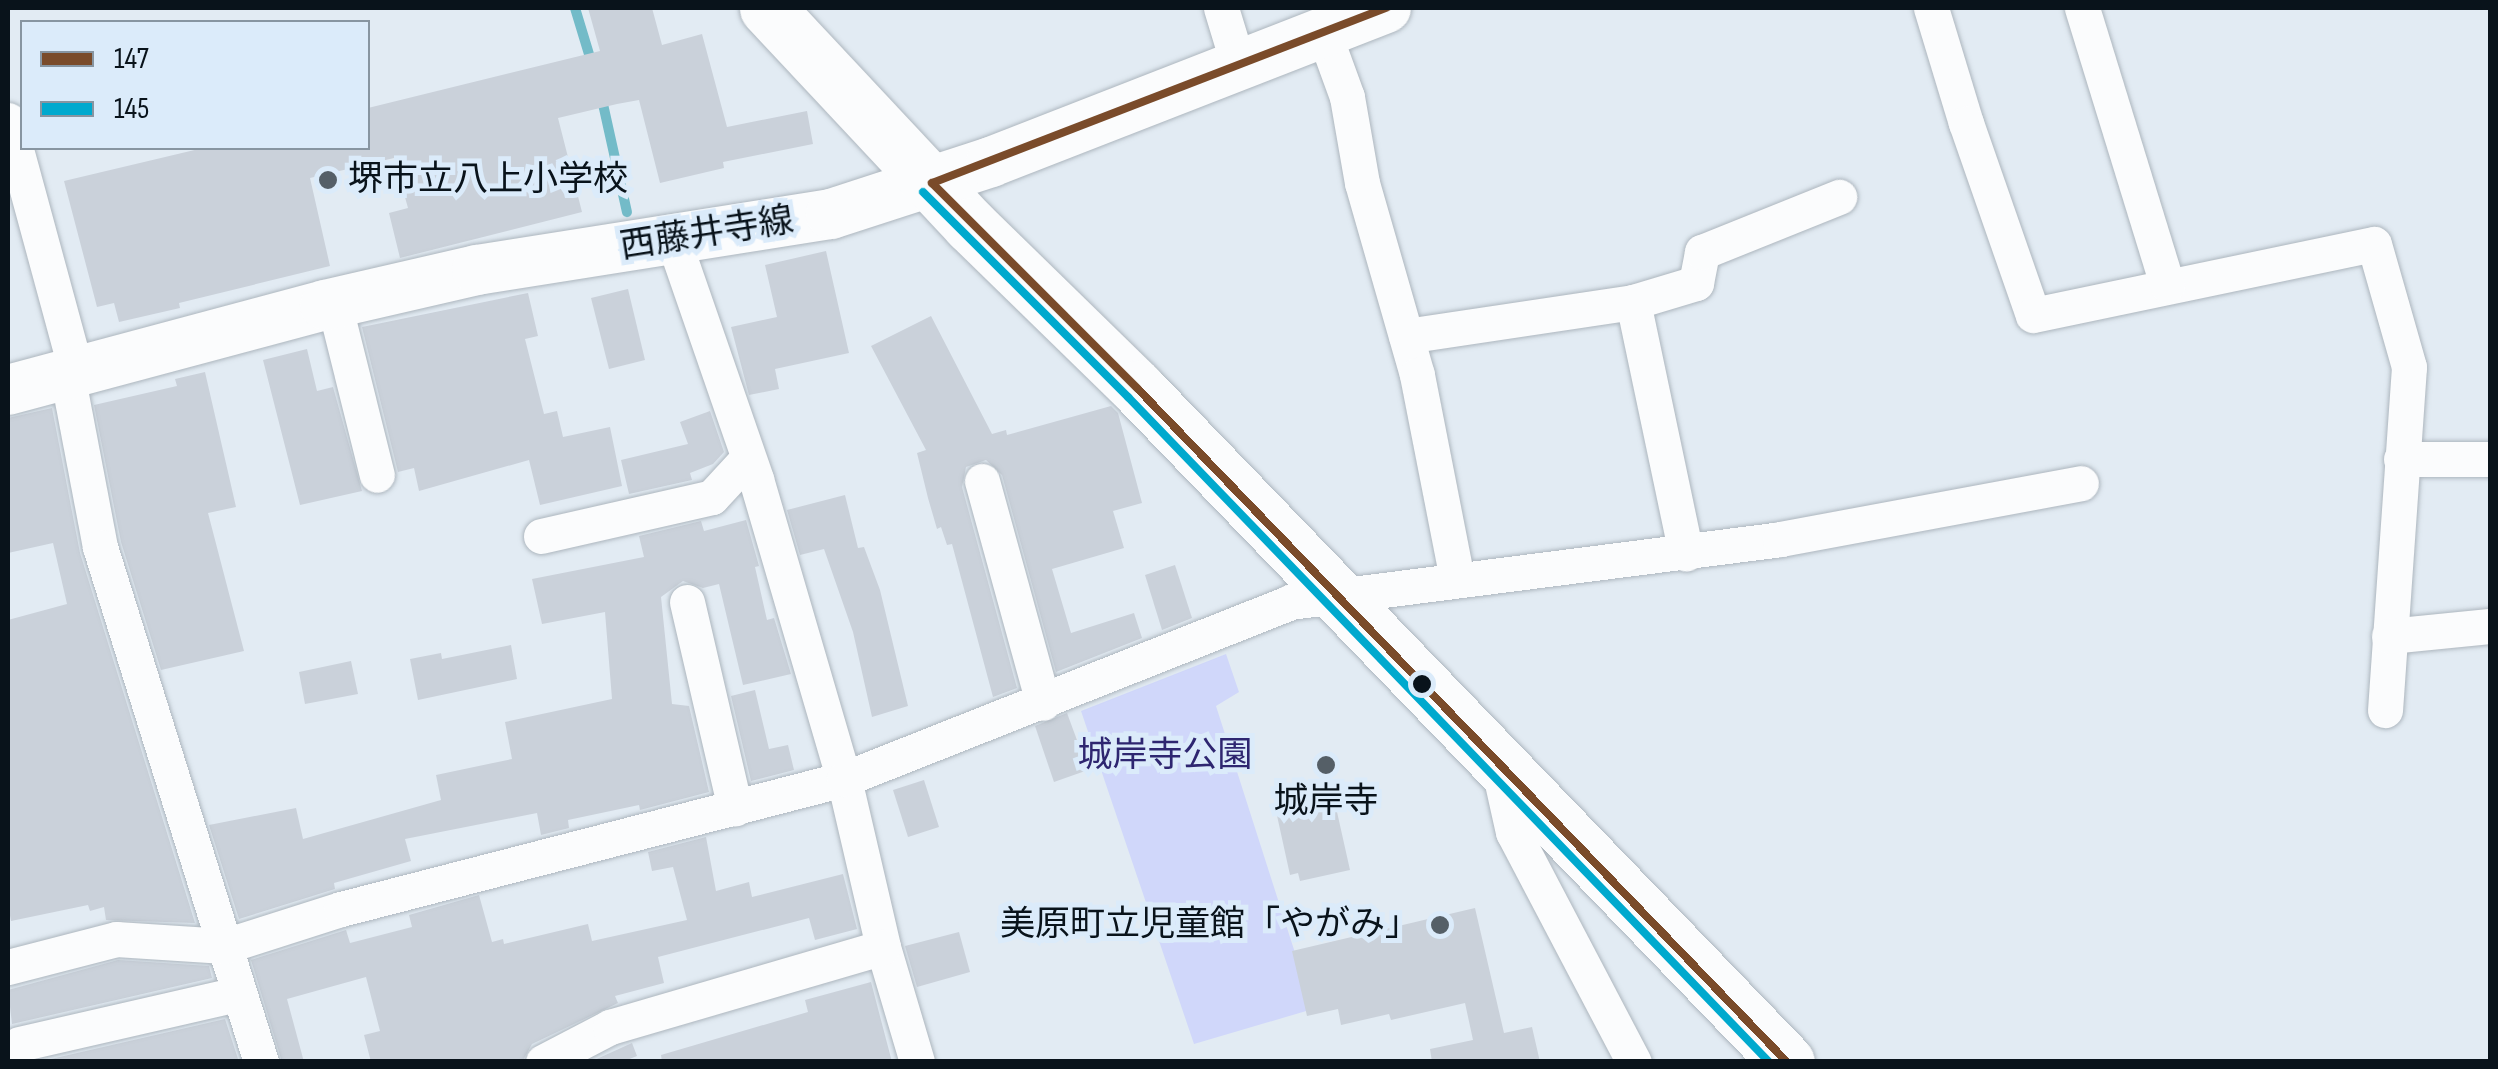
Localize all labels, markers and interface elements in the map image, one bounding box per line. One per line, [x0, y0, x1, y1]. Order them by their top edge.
legend [20, 20, 370, 150]
text: 147 [114, 41, 149, 77]
text: 145 [114, 91, 149, 127]
place label: 堺市立八上小学校 [348, 159, 628, 201]
marker: 堺市立八上小学校 [317, 169, 339, 191]
street label: 西藤井寺線 [617, 200, 797, 268]
unlabelled marker [1412, 674, 1432, 694]
park label: 城岸寺公園 [1078, 735, 1252, 777]
marker: 城岸寺 [1315, 754, 1337, 776]
place label: 城岸寺 [1274, 781, 1378, 823]
place label: 美原町立児童館「やがみ」 [1000, 904, 1420, 946]
marker: 美原町立児童館「やがみ」 [1429, 914, 1451, 936]

